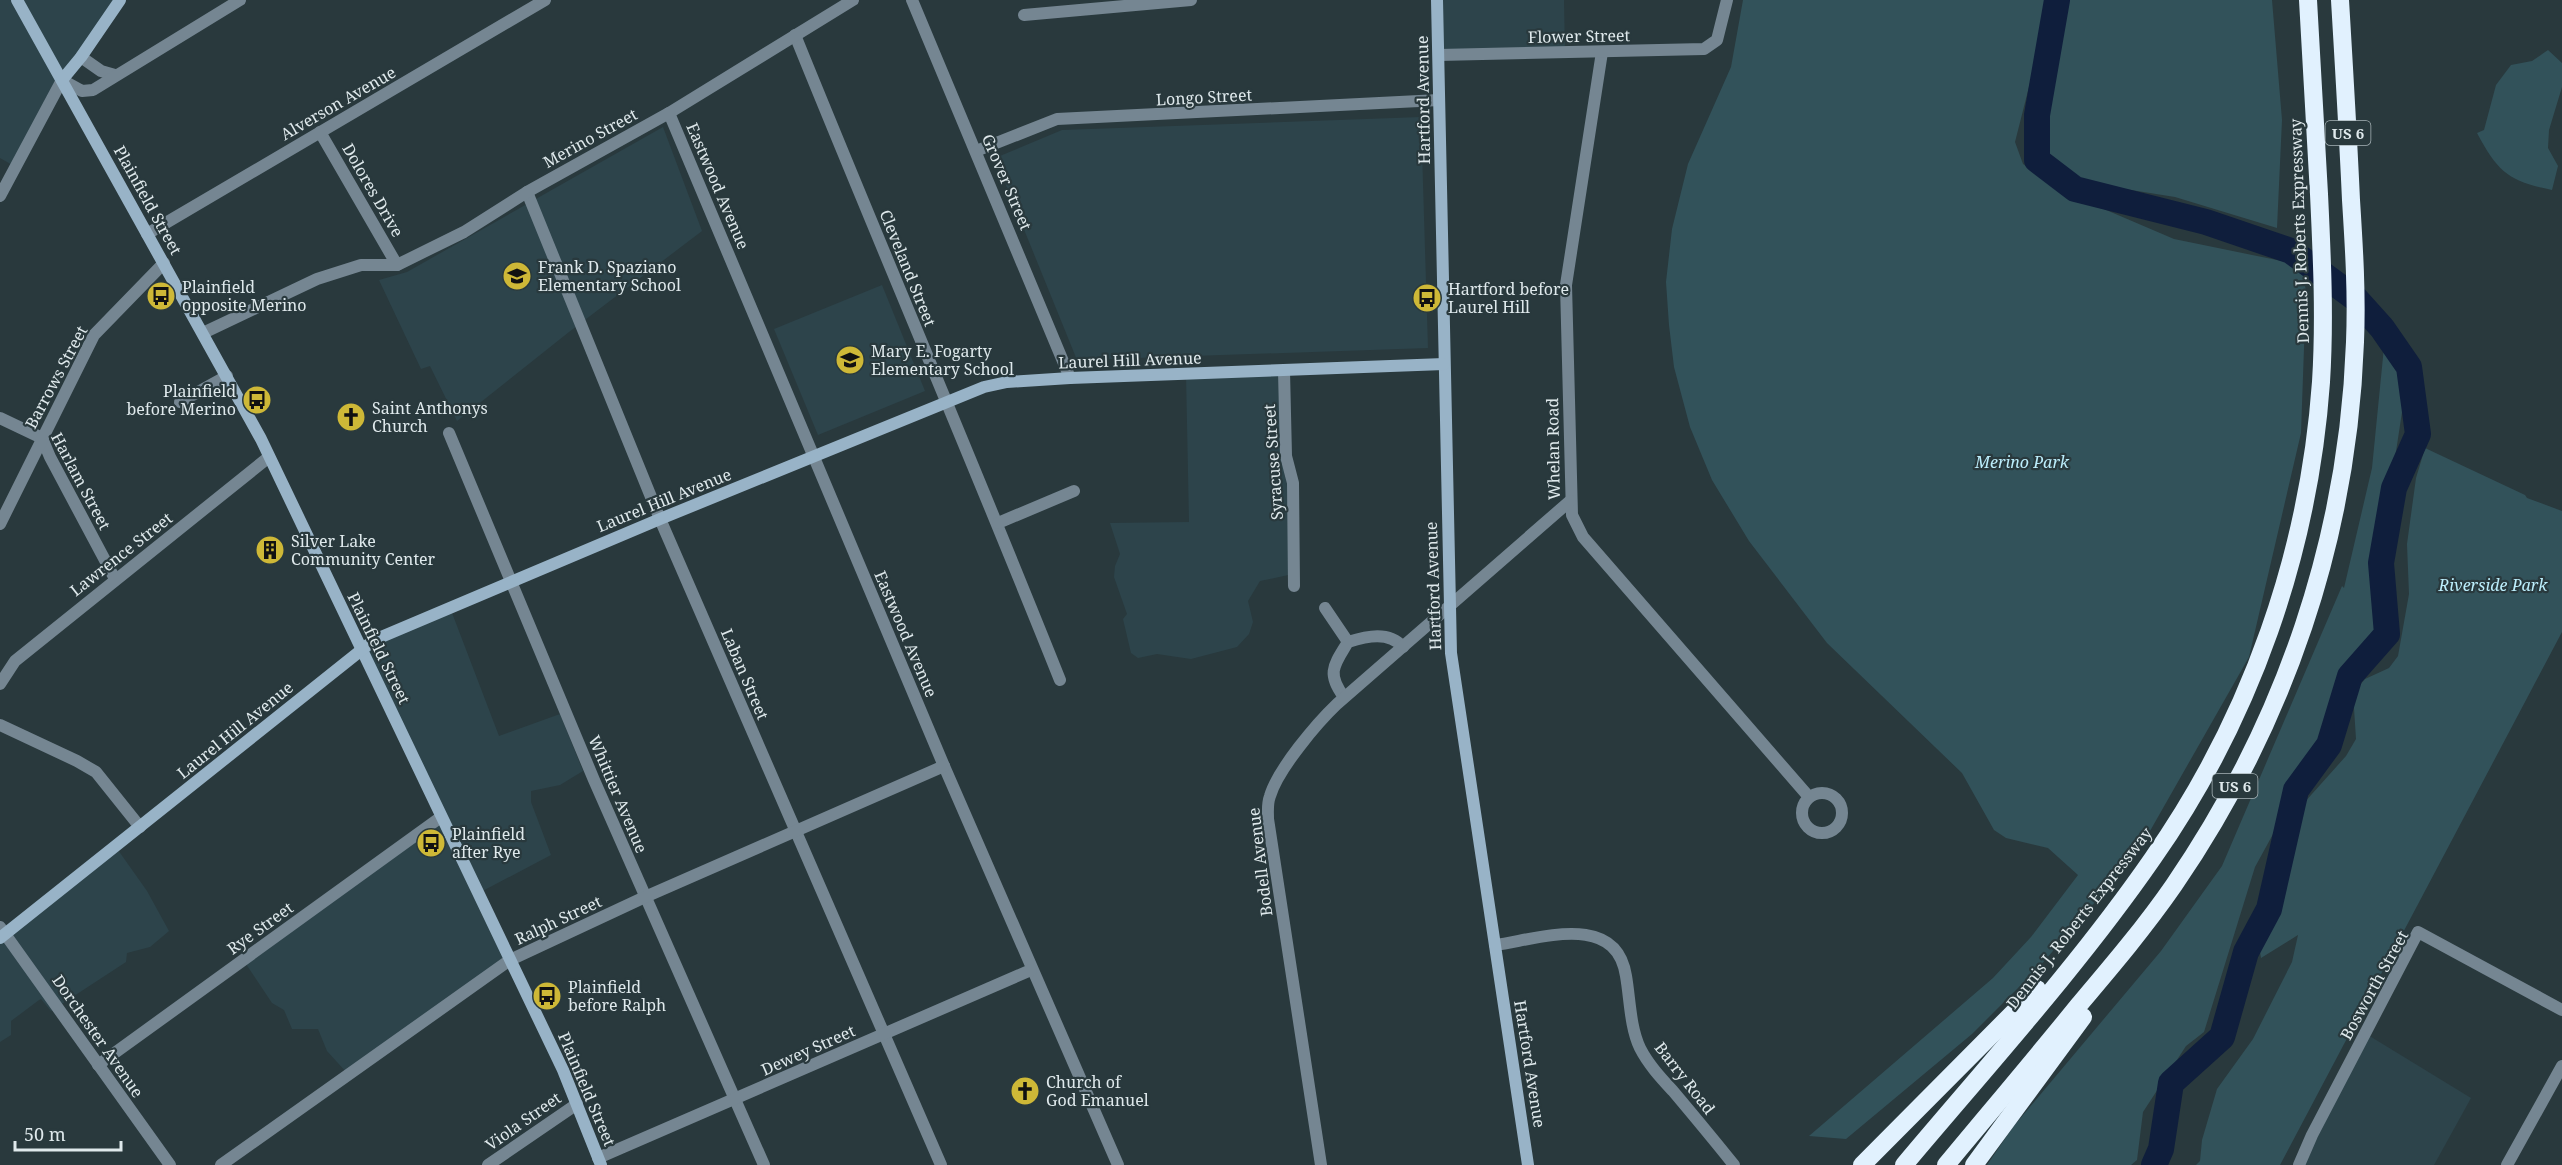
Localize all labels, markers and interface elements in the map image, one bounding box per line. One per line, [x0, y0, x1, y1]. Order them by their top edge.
street label: Flower Street [1528, 24, 1631, 48]
street label: Hartford Avenue [1411, 35, 1435, 165]
street label: Alverson Avenue [276, 61, 400, 145]
street label: Longo Street [1155, 83, 1253, 111]
street label: Merino Street [539, 103, 641, 173]
street label: Dennis J. Roberts Expressway [2284, 117, 2314, 344]
street label: Eastwood Avenue [681, 119, 755, 253]
road number: US 6 [2326, 121, 2370, 145]
street label: Grover Street [977, 131, 1037, 234]
street label: Dolores Drive [337, 139, 409, 241]
street label: Plainfield Street [109, 141, 187, 259]
street label: Cleveland Street [875, 206, 942, 330]
place label: Frank D. Spaziano Elementary School [538, 256, 681, 296]
school or university icon: Frank D. Spaziano Elementary School [501, 260, 533, 292]
place label: Plainfield opposite Merino [182, 276, 307, 316]
place label: Hartford before Laurel Hill [1448, 278, 1569, 318]
bus stop icon: Plainfield opposite Merino [145, 280, 177, 312]
bus stop icon: Hartford before Laurel Hill [1411, 282, 1443, 314]
street label: Barrows Street [20, 321, 93, 432]
place label: Mary E. Fogarty Elementary School [871, 340, 1014, 380]
school or university icon: Mary E. Fogarty Elementary School [834, 344, 866, 376]
street label: Laurel Hill Avenue [1058, 347, 1202, 373]
place label: Plainfield before Merino [126, 380, 236, 420]
bus stop icon: Plainfield before Merino [241, 384, 273, 416]
place label: Saint Anthonys Church [372, 397, 488, 437]
street label: Whelan Road [1541, 397, 1565, 500]
church icon: Saint Anthonys Church [335, 401, 367, 433]
street label: Syracuse Street [1258, 403, 1288, 521]
street label: Harlam Street [46, 429, 116, 534]
park label: Merino Park [1974, 451, 2070, 473]
street label: Laurel Hill Avenue [593, 463, 735, 537]
street label: Lawrence Street [65, 507, 177, 601]
street label: Hartford Avenue [1420, 521, 1446, 651]
place label: Silver Lake Community Center [291, 530, 436, 570]
building icon: Silver Lake Community Center [254, 534, 286, 566]
street label: Eastwood Avenue [869, 567, 943, 701]
park label: Riverside Park [2438, 574, 2548, 596]
street label: Plainfield Street [342, 588, 416, 708]
street label: Laban Street [716, 625, 774, 723]
street label: Laurel Hill Avenue [172, 676, 298, 784]
street label: Whittier Avenue [583, 732, 653, 856]
road number: US 6 [2212, 774, 2258, 798]
street label: Bodell Avenue [1242, 806, 1278, 918]
street label: Dennis J. Roberts Expressway [2001, 822, 2158, 1013]
place label: Plainfield after Rye [452, 823, 525, 863]
bus stop icon: Plainfield after Rye [415, 827, 447, 859]
street label: Ralph Street [511, 890, 605, 950]
street label: Rye Street [223, 896, 298, 959]
street label: Bosworth Street [2335, 926, 2413, 1044]
street label: Dorchester Avenue [47, 970, 149, 1102]
place label: Plainfield before Ralph [568, 976, 666, 1016]
bus stop icon: Plainfield before Ralph [531, 980, 563, 1012]
street label: Hartford Avenue [1509, 999, 1551, 1129]
street label: Dewey Street [758, 1019, 859, 1080]
street label: Plainfield Street [553, 1029, 621, 1150]
street label: Barry Road [1650, 1037, 1720, 1119]
place label: Church of God Emanuel [1046, 1071, 1149, 1111]
church icon: Church of God Emanuel [1009, 1075, 1041, 1107]
street label: Viola Street [481, 1087, 566, 1155]
scale bar [15, 1114, 122, 1152]
text: 50 m [24, 1122, 66, 1146]

